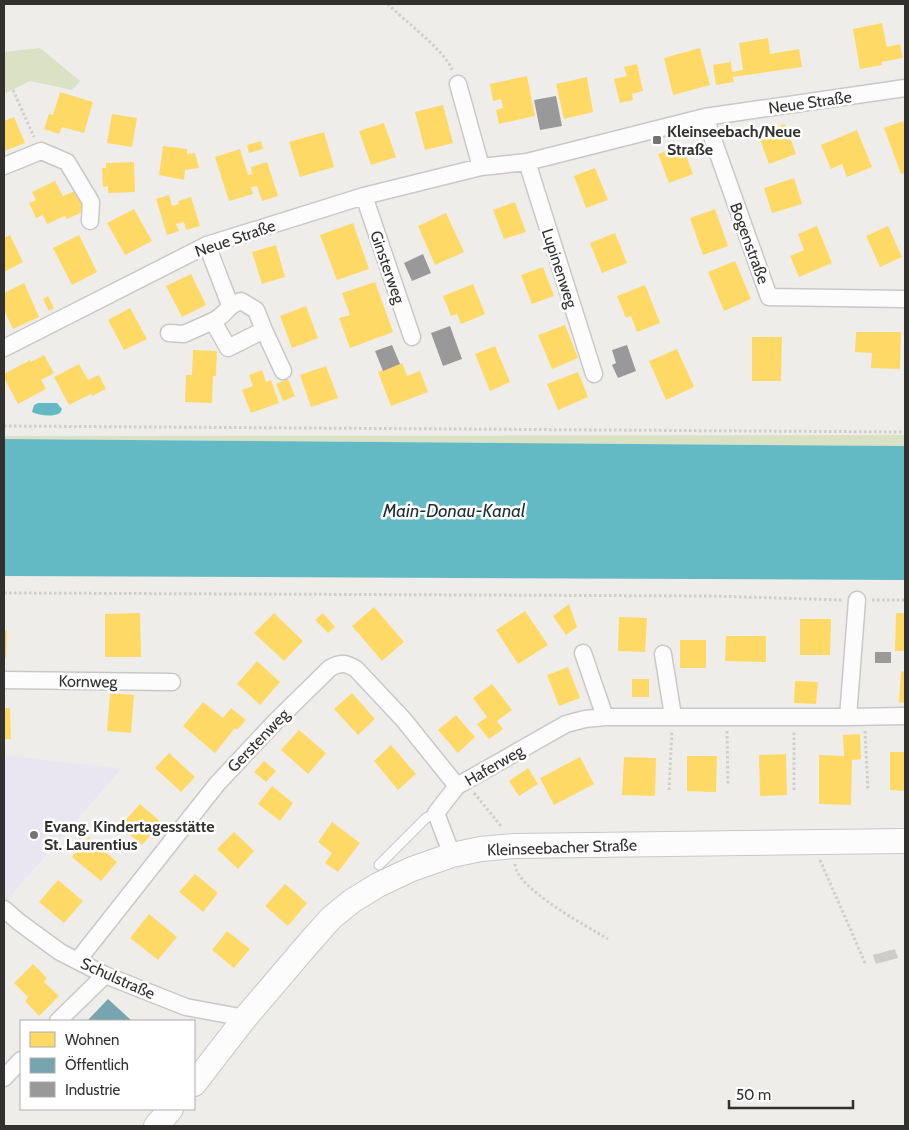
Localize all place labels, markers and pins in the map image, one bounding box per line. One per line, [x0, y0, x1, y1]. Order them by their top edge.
place label: Kleinseebach/Neue Straße [667, 122, 801, 159]
marker: Kleinseebach/Neue Straße [651, 134, 663, 146]
place label: Evang. Kindertagesstätte St. Laurentius [44, 817, 215, 854]
marker: Evang. Kindertagesstätte St. Laurentius [28, 829, 40, 841]

